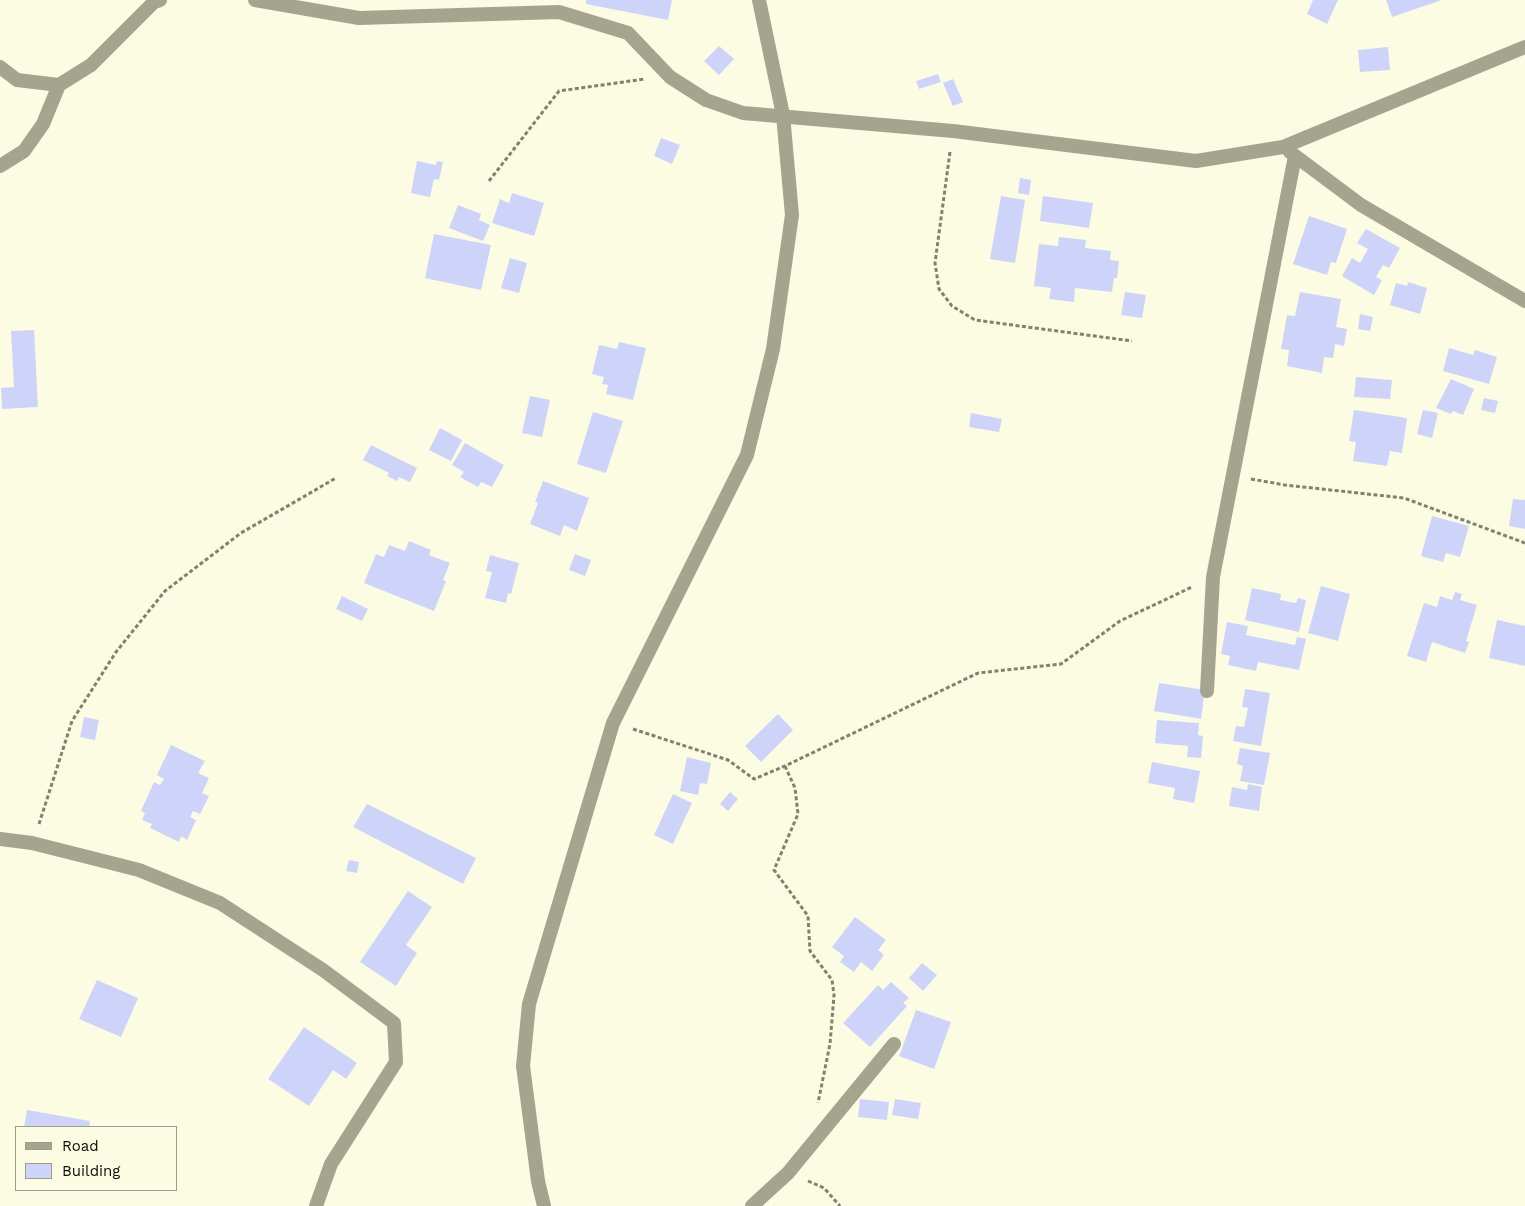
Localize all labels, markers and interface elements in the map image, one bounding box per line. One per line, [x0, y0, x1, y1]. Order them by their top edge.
legend [15, 1126, 178, 1191]
text: Road [62, 1137, 99, 1155]
text: Building [62, 1162, 120, 1180]

